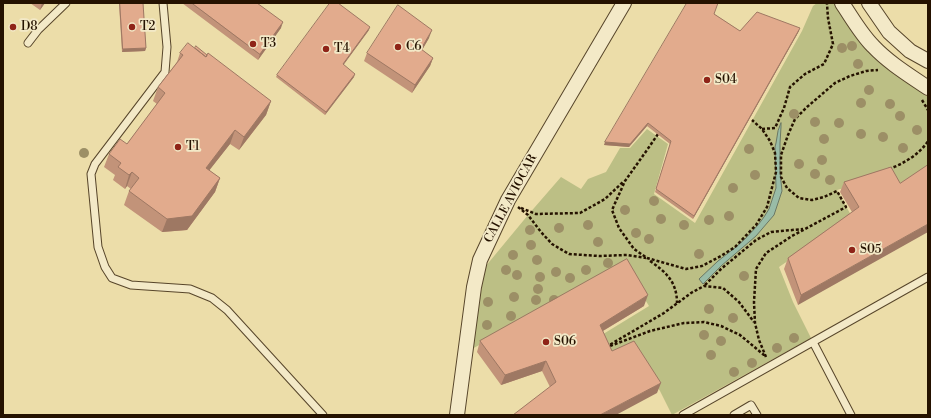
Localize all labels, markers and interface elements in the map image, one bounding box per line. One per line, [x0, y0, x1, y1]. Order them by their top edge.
place label: D8 [21, 20, 38, 34]
place label: T2 [140, 20, 155, 34]
marker: D8 [8, 22, 18, 32]
marker: T2 [127, 22, 137, 32]
place label: T3 [261, 37, 276, 51]
marker: T3 [248, 39, 258, 49]
place label: C6 [406, 40, 422, 54]
place label: T4 [334, 42, 350, 56]
marker: C6 [393, 42, 403, 52]
marker: T4 [321, 44, 331, 54]
place label: S04 [715, 73, 737, 87]
marker: S04 [702, 75, 712, 85]
place label: T1 [186, 140, 200, 154]
marker: T1 [173, 142, 183, 152]
street label: CALLE AVIOCAR [482, 152, 540, 246]
place label: S05 [860, 243, 881, 257]
marker: S05 [847, 245, 857, 255]
place label: S06 [554, 335, 576, 349]
marker: S06 [541, 337, 551, 347]

